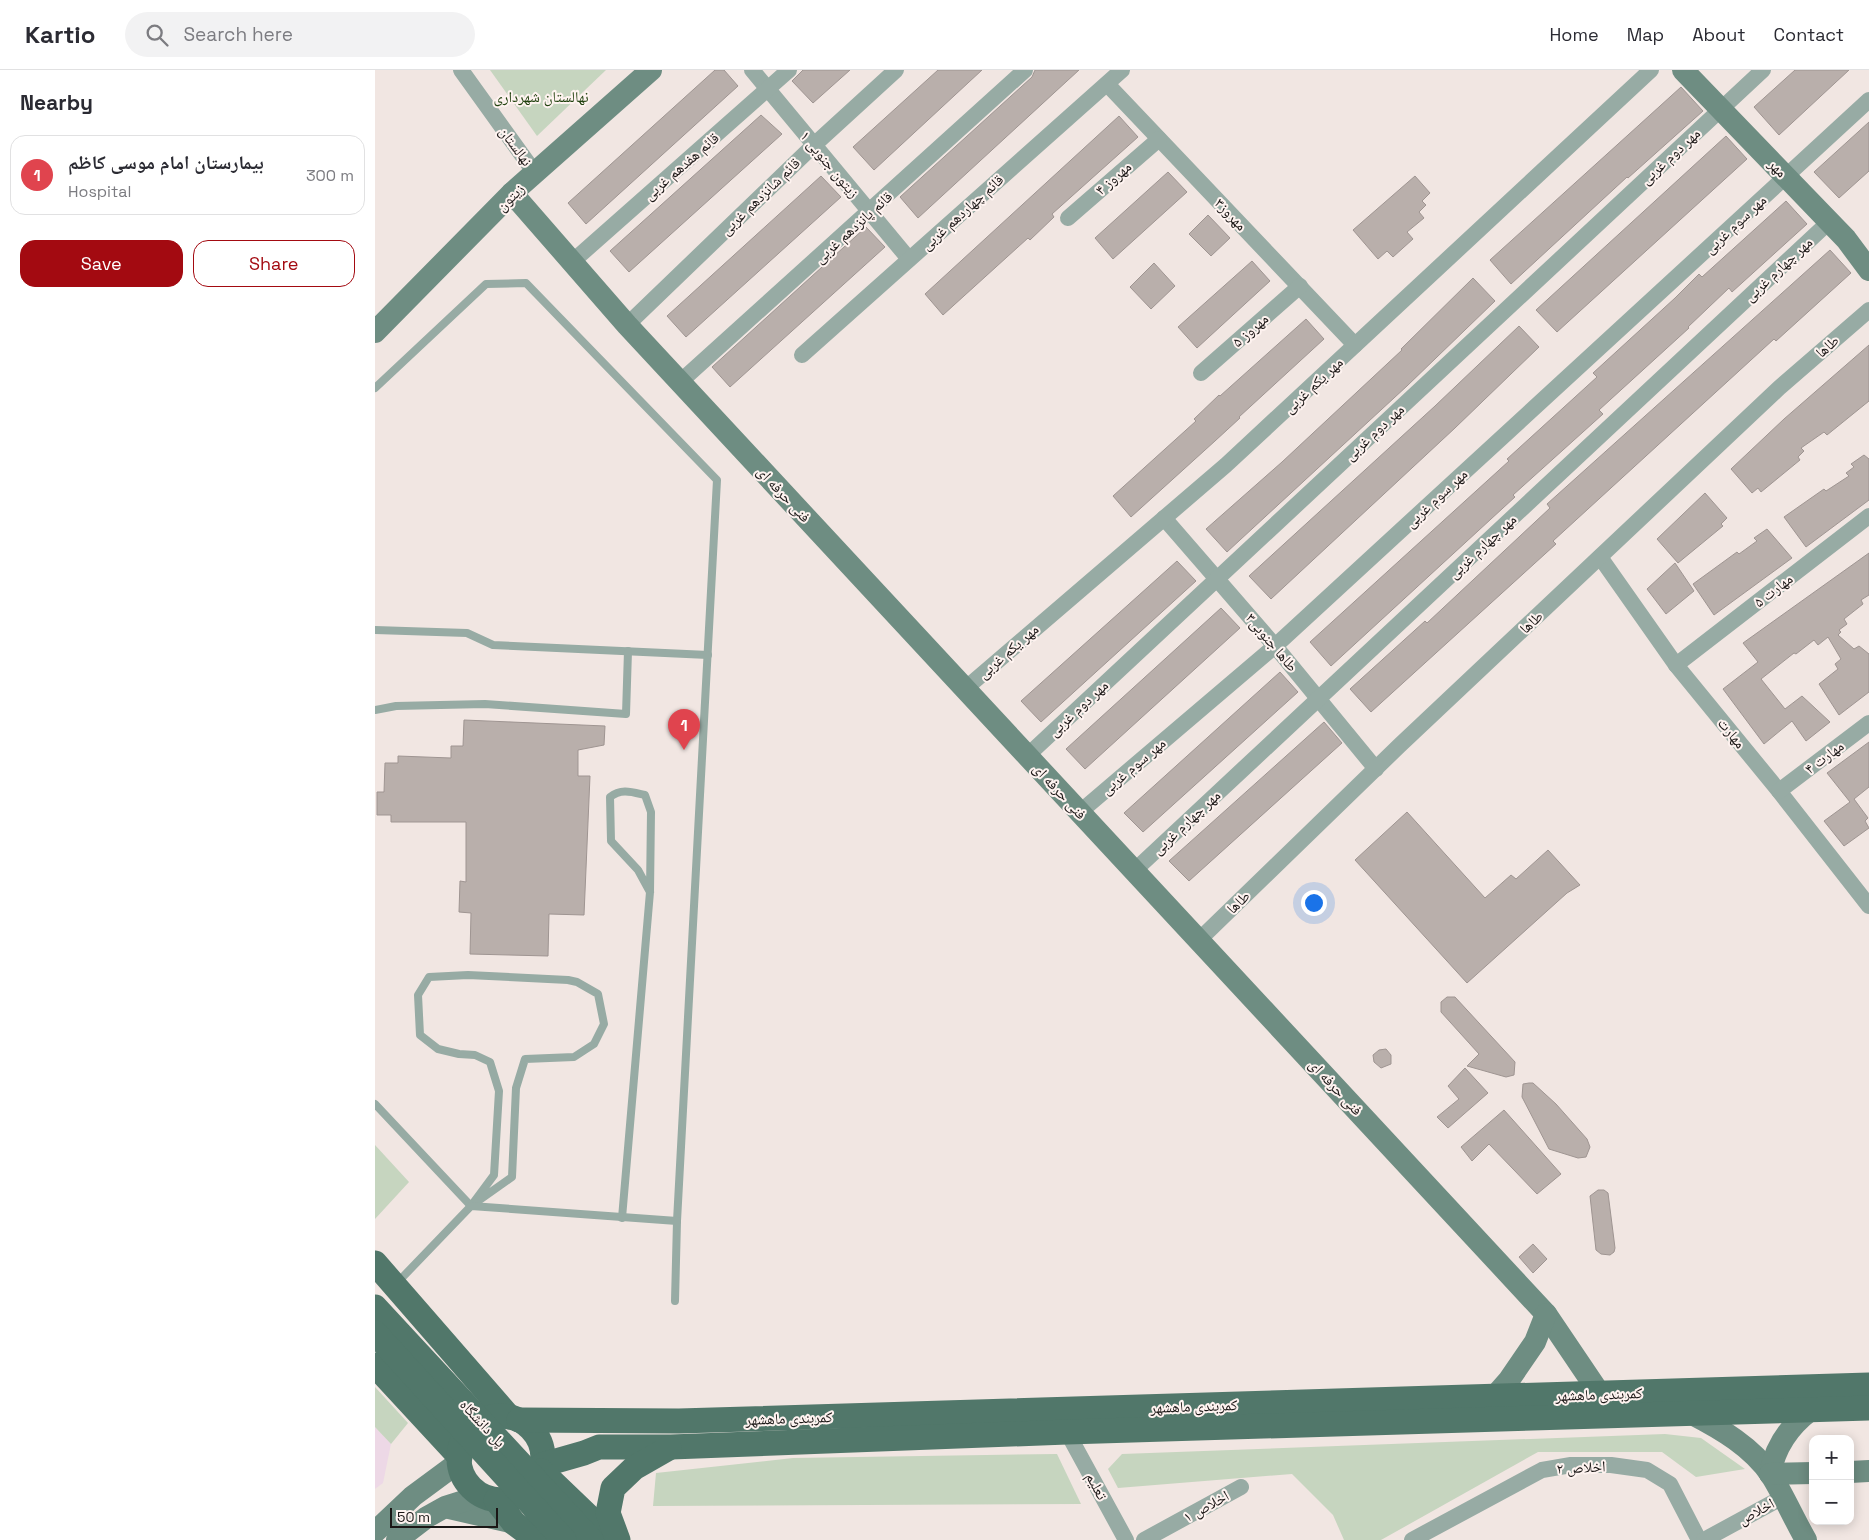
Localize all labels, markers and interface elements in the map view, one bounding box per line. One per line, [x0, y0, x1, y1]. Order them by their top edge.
search box [125, 12, 475, 57]
text: Kartio [25, 19, 95, 50]
icon: search [143, 21, 171, 49]
text: Search here [183, 22, 293, 47]
text: Home [1550, 23, 1599, 46]
text: Map [1627, 23, 1664, 46]
text: About [1692, 23, 1746, 46]
text: Contact [1774, 23, 1844, 46]
park label: نهالستان شهرداری [493, 87, 589, 107]
text: Nearby [20, 89, 93, 116]
street label: نهالستان [494, 122, 537, 170]
street label: مهر دوم غربی [1636, 123, 1705, 189]
street label: زیتون جنوبی ۱ [796, 126, 864, 202]
street label: قائم هفدهم غربی [639, 128, 723, 205]
text: بیمارستان امام موسی کاظم [68, 150, 264, 175]
street label: قائم شانزدهم غربی [716, 153, 805, 240]
street label: مهر [1764, 154, 1791, 181]
street label: مهروز ۴ [1091, 157, 1135, 199]
text: 1 [33, 165, 41, 186]
text: 300 m [306, 165, 354, 186]
street label: قائم چهاردهم غربی [917, 170, 1008, 255]
street label: زیتون [492, 179, 529, 216]
text: Hospital [68, 181, 131, 202]
street label: قائم پانزدهم غربی [810, 187, 897, 268]
street label: مهر سوم غربی [1700, 190, 1771, 258]
street label: مهروز۳ [1211, 194, 1251, 234]
street label: مهر چهارم غربی [1740, 232, 1817, 306]
button: Save [20, 240, 183, 287]
button: Share [193, 240, 355, 287]
street label: مهروز ۵ [1228, 309, 1272, 351]
street label: طاها [1811, 331, 1843, 361]
street label: مهر یکم غربی [1279, 353, 1347, 418]
street label: مهر دوم غربی [1340, 399, 1409, 465]
street label: فنی حرفه ای [752, 462, 815, 527]
street label: مهر سوم غربی [1401, 464, 1472, 532]
street label: مهر چهارم غربی [1444, 509, 1521, 583]
street label: مهارت ۵ [1750, 569, 1796, 611]
street label: طاها [1515, 606, 1547, 638]
street label: طاها جنوبی۳ [1241, 609, 1302, 676]
street label: مهر یکم غربی [974, 619, 1043, 683]
street label: مهر دوم غربی [1044, 675, 1113, 741]
pin: 1 [668, 709, 700, 750]
street label: مهارت [1714, 714, 1750, 752]
street label: مهر سوم غربی [1097, 733, 1170, 799]
street label: مهارت ۴ [1801, 736, 1848, 778]
street label: فنی حرفه ای [1028, 759, 1091, 824]
street label: مهر چهارم غربی [1148, 785, 1225, 859]
street label: طاها [1222, 886, 1254, 918]
your location [1301, 890, 1327, 916]
street label: فنی حرفه ای [1304, 1055, 1367, 1120]
street label: کمربندی ماهشهر [1554, 1383, 1643, 1406]
street label: پل دانشگاه [455, 1395, 510, 1452]
street label: کمربندی ماهشهر [1149, 1395, 1238, 1418]
street label: کمربندی ماهشهر [744, 1407, 833, 1430]
map controls [1809, 1435, 1854, 1525]
button: + [1809, 1435, 1854, 1480]
street label: اخلاص ۲ [1556, 1456, 1606, 1479]
street label: تعلیم [1081, 1469, 1112, 1504]
button: − [1809, 1480, 1854, 1525]
street label: اخلاص ۱ [1180, 1486, 1233, 1527]
street label: اخلاص [1734, 1493, 1778, 1530]
scale bar [390, 1505, 497, 1528]
text: 50 m [397, 1508, 430, 1526]

